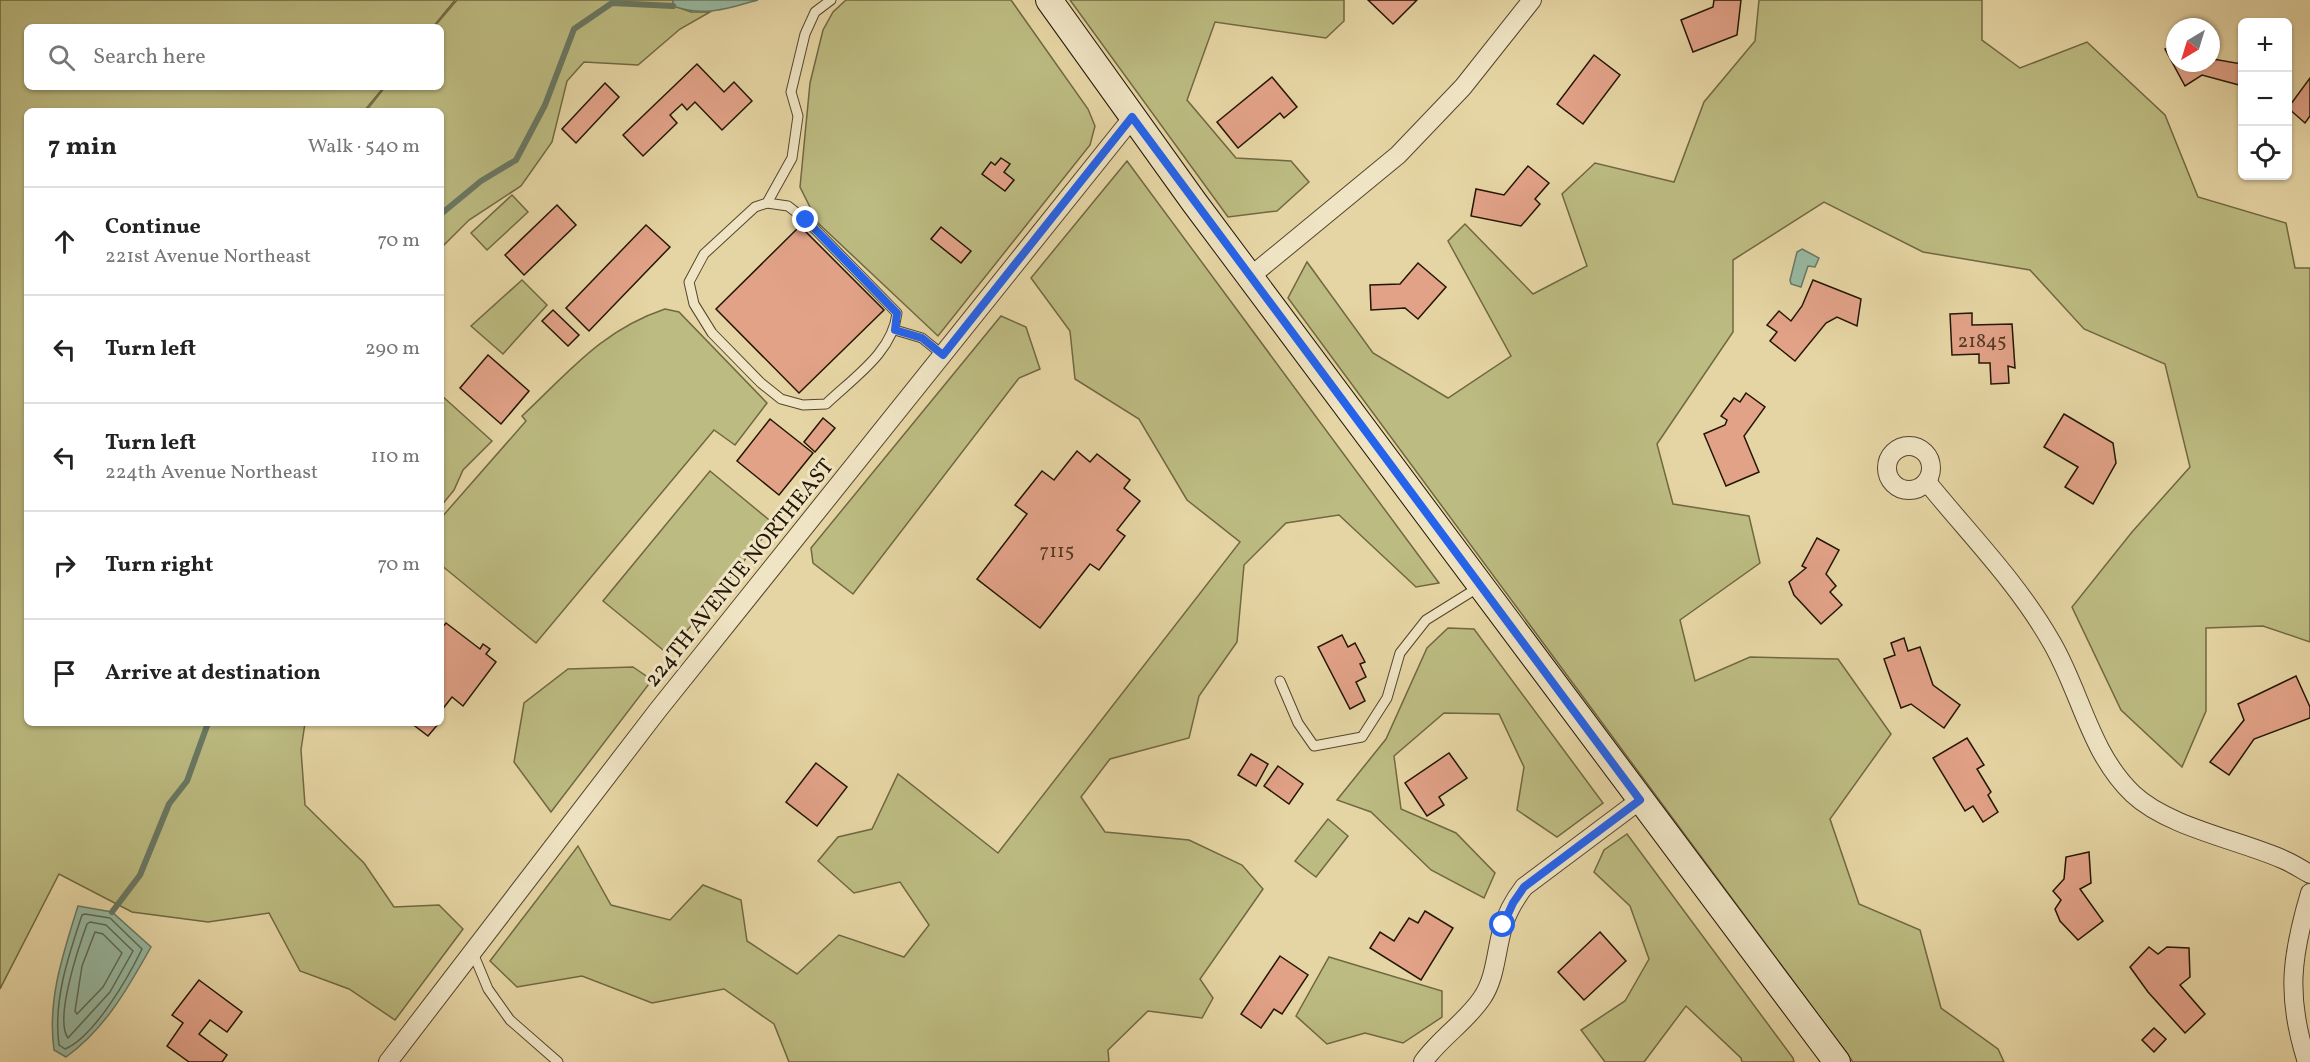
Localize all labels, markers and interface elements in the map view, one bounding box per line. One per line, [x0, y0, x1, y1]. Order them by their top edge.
north arrow [2166, 18, 2220, 72]
map controls [2238, 18, 2292, 180]
button: + [2238, 18, 2292, 72]
search box [24, 24, 444, 90]
icon: search [45, 41, 78, 74]
text: Search here [93, 42, 206, 73]
button: − [2238, 72, 2292, 126]
button: locate [2238, 126, 2292, 180]
text: 7 min [48, 129, 117, 165]
text: Walk · 540 m [308, 133, 420, 161]
route end [792, 206, 818, 232]
text: Continue [105, 212, 201, 243]
icon: ahead [48, 225, 81, 258]
text: 70 m [377, 227, 420, 255]
text: 221st Avenue Northeast [105, 243, 311, 271]
house number: 21845 [1957, 328, 2007, 356]
icon: left [48, 333, 81, 366]
text: Turn left [105, 334, 196, 365]
text: 290 m [365, 335, 420, 363]
text: Turn left [105, 428, 196, 459]
icon: left [48, 441, 81, 474]
text: 110 m [371, 443, 420, 471]
street label: 224TH AVENUE NORTHEAST [638, 453, 842, 694]
text: 224th Avenue Northeast [105, 459, 318, 487]
house number: 7115 [1040, 538, 1074, 566]
icon: right [48, 549, 81, 582]
text: Turn right [105, 550, 213, 581]
text: 70 m [377, 551, 420, 579]
icon: arrive [48, 657, 81, 690]
text: Arrive at destination [105, 658, 321, 689]
route start [1489, 911, 1515, 937]

